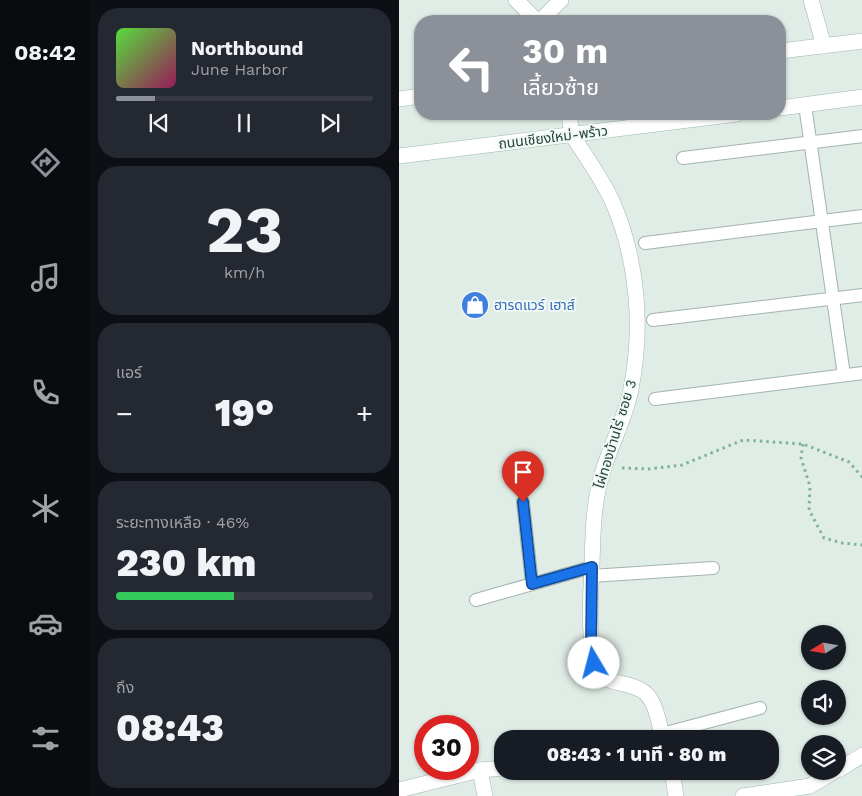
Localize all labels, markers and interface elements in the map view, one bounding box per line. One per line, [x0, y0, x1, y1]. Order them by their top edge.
text: 30 m [522, 30, 608, 72]
icon: left [439, 35, 504, 100]
text: Northbound [191, 37, 303, 60]
text: 08:42 [14, 40, 76, 65]
text: June Harbor [191, 60, 288, 79]
text: เลี้ยวซ้าย [522, 75, 599, 100]
icon: previous [145, 109, 173, 137]
icon: pause [230, 109, 258, 137]
icon: next [316, 109, 344, 137]
street label: ถนนเชียงใหม่-พร้าว [497, 122, 609, 152]
icon: directions [28, 145, 63, 180]
text: 23 [206, 192, 283, 268]
icon: music [28, 260, 63, 295]
text: km/h [224, 263, 265, 282]
shop icon: ฮารดแวร์ เฮาส์ [460, 290, 490, 320]
place label: ฮารดแวร์ เฮาส์ [494, 297, 575, 313]
text: แอร์ [116, 363, 142, 382]
icon: phone [28, 375, 63, 410]
street label: ไผ่ทองบ้านไร่ ซอย 3 [591, 378, 639, 491]
text: 19° [215, 391, 274, 435]
text: − [116, 397, 133, 430]
text: + [356, 397, 373, 430]
pin [502, 451, 544, 502]
icon: arrive [509, 458, 537, 486]
icon: climate [28, 491, 63, 526]
text: ระยะทางเหลือ · 46% [116, 513, 249, 532]
text: 230 km [116, 541, 256, 585]
icon: car [28, 606, 63, 641]
north arrow [801, 625, 847, 670]
map controls [801, 625, 846, 780]
position arrow [567, 636, 619, 688]
text: ถึง [116, 678, 134, 697]
button: sound [801, 680, 846, 725]
text: 08:43 [116, 706, 224, 750]
speed limit sign: 30 [414, 715, 479, 780]
icon: filters [28, 721, 63, 756]
button: layers [801, 735, 846, 780]
text: 08:43 · 1 นาที · 80 m [547, 743, 726, 766]

